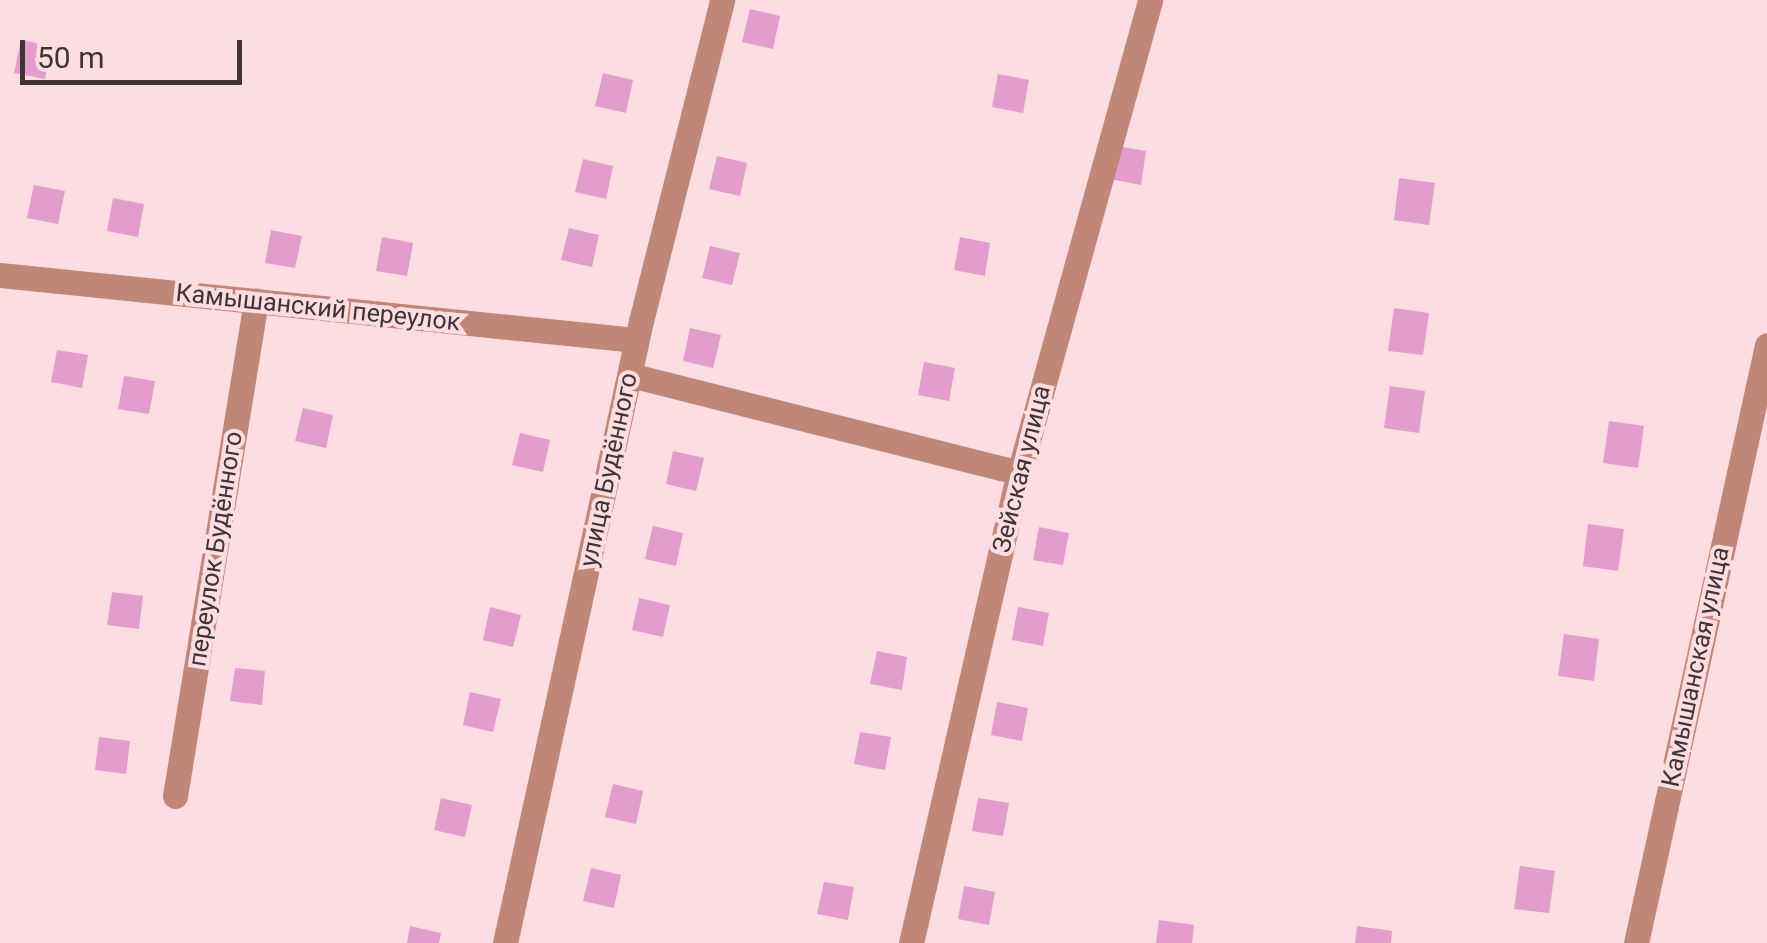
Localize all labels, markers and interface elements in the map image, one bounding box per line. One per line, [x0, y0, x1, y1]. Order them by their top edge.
scale bar [25, 20, 248, 82]
text: 50 m [37, 40, 104, 75]
street label: Камышанский переулок [174, 278, 462, 338]
street label: улица Будённого [574, 370, 644, 570]
street label: Зейская улица [987, 382, 1057, 556]
street label: переулок Будённого [183, 429, 249, 669]
street label: Камышанская улица [1656, 544, 1736, 790]

